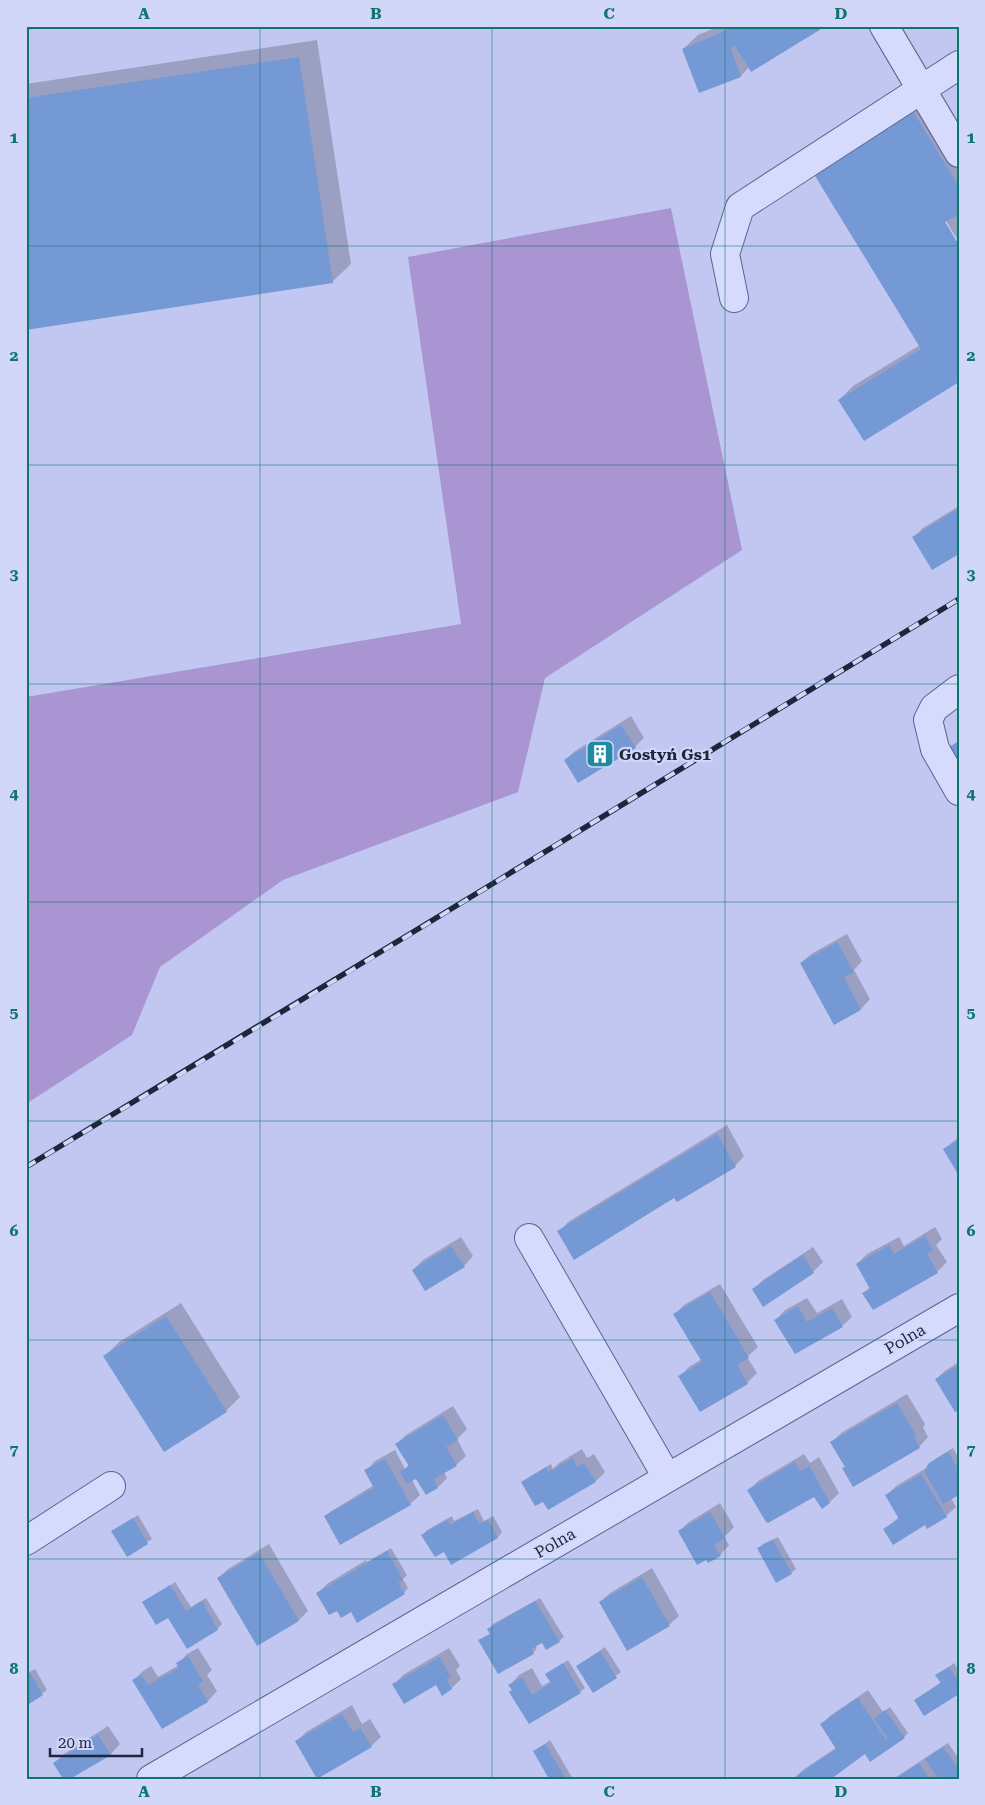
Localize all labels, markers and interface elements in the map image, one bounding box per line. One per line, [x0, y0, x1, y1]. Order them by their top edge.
text: A [138, 4, 150, 23]
text: B [370, 4, 382, 23]
text: C [603, 4, 615, 23]
text: D [835, 4, 848, 23]
text: 1 [10, 128, 19, 147]
text: 1 [967, 128, 976, 147]
text: 2 [10, 346, 19, 365]
text: 2 [967, 346, 976, 365]
text: 3 [10, 565, 19, 584]
text: 3 [967, 565, 976, 584]
building icon: Gostyń Gs1 [585, 739, 615, 769]
place label: Gostyń Gs1 [619, 745, 711, 764]
text: 4 [10, 784, 19, 803]
text: 4 [967, 784, 976, 803]
text: 5 [10, 1003, 19, 1022]
text: 5 [967, 1003, 976, 1022]
text: 6 [10, 1221, 19, 1240]
text: 6 [967, 1221, 976, 1240]
street label: Polna [881, 1320, 929, 1358]
text: 7 [10, 1440, 19, 1459]
text: 7 [967, 1440, 976, 1459]
street label: Polna [531, 1524, 579, 1562]
text: 8 [10, 1659, 19, 1678]
text: 8 [967, 1659, 976, 1678]
scale bar [50, 1725, 142, 1757]
text: 20 m [58, 1734, 93, 1752]
text: A [138, 1782, 150, 1801]
text: B [370, 1782, 382, 1801]
text: C [603, 1782, 615, 1801]
text: D [835, 1782, 848, 1801]

